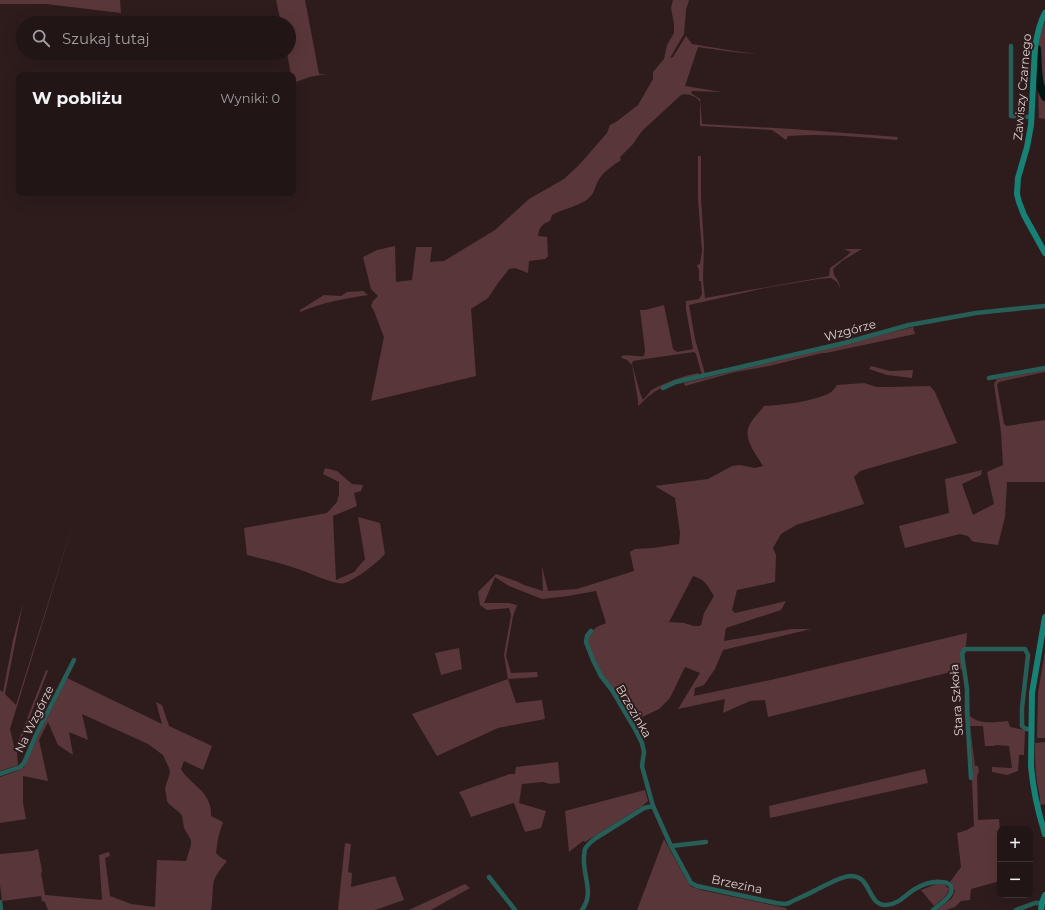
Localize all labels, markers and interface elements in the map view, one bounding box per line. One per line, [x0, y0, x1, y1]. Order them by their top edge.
search box [16, 16, 296, 60]
icon: search [30, 27, 52, 49]
text: Szukaj tutaj [62, 29, 150, 48]
street label: Zawiszy Czarnego [1010, 33, 1034, 141]
text: W pobliżu [32, 88, 122, 108]
text: Wyniki: 0 [220, 90, 280, 106]
street label: Wzgórze [823, 316, 877, 344]
street label: Stara Szkoła [946, 664, 966, 736]
street label: Brzezinka [613, 682, 655, 740]
street label: Na Wzgórze [11, 683, 57, 755]
map controls [997, 826, 1033, 898]
button: + [997, 826, 1033, 862]
button: − [997, 862, 1033, 898]
street label: Brzezina [710, 871, 764, 897]

